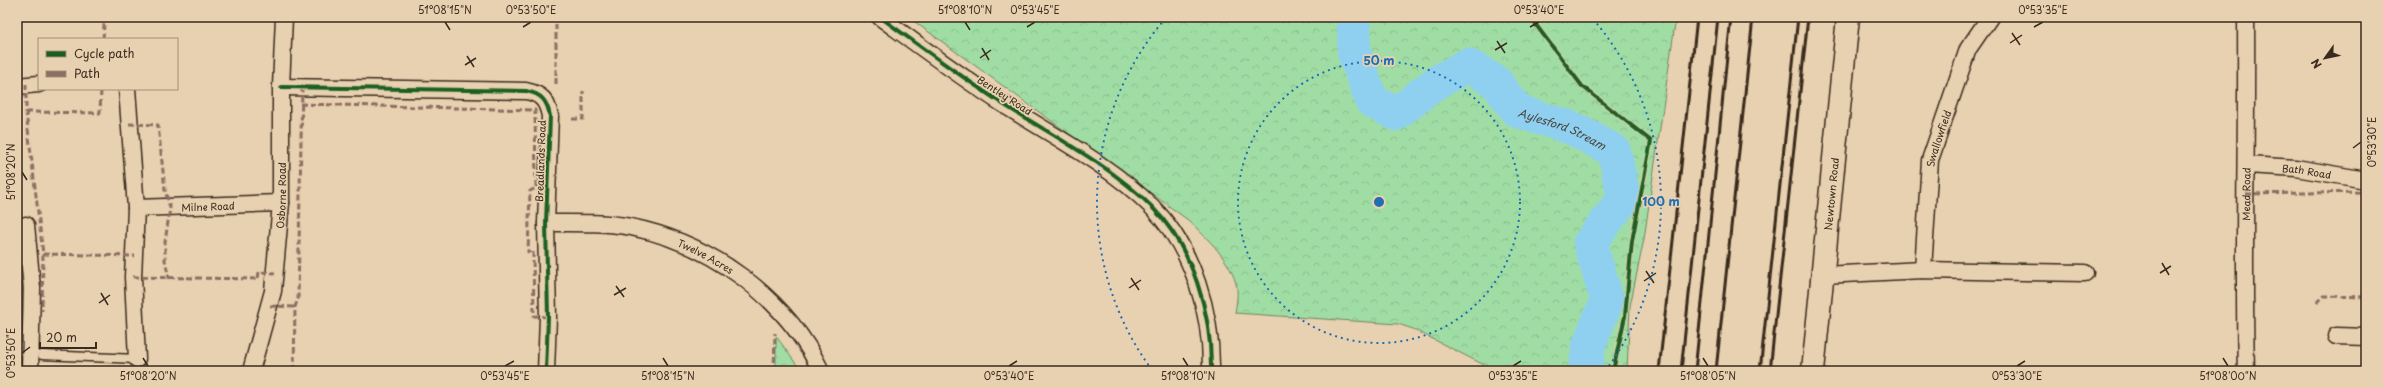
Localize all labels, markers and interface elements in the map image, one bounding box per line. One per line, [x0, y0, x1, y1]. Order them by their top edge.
text: 51°08'15"N [418, 2, 472, 17]
text: 0°53'50"E [506, 2, 556, 17]
text: 51°08'10"N [938, 2, 992, 17]
text: 0°53'45"E [1010, 2, 1060, 17]
text: 0°53'40"E [1514, 2, 1564, 17]
text: 0°53'35"E [2018, 2, 2068, 17]
legend [38, 38, 178, 90]
north arrow [2305, 38, 2345, 78]
text: Cycle path [74, 44, 135, 62]
text: 50 m [1363, 51, 1395, 69]
text: N [2307, 55, 2326, 72]
text: Path [74, 64, 100, 82]
street label: Bentley Road [974, 72, 1036, 119]
water label: Aylesford Stream [1516, 103, 1610, 154]
street label: Swallowfield [1922, 108, 1954, 167]
text: 0°53'30"E [2364, 117, 2379, 167]
street label: Breadlands Road [531, 120, 549, 202]
text: 51°08'20"N [3, 143, 18, 201]
street label: Newtown Road [1819, 156, 1842, 231]
street label: Bath Road [2282, 160, 2333, 181]
street label: Osborne Road [271, 162, 289, 229]
street label: Mead Road [2238, 167, 2253, 221]
text: 100 m [1642, 192, 1680, 210]
centre of rings [1372, 195, 1386, 209]
street label: Milne Road [181, 197, 235, 214]
street label: Twelve Acres [676, 234, 738, 277]
scale bar [40, 324, 96, 350]
text: 0°53'50"E [3, 328, 18, 378]
text: 20 m [46, 328, 77, 346]
text: 51°08'20"N [119, 368, 177, 383]
text: 0°53'45"E [480, 368, 530, 383]
text: 51°08'15"N [641, 368, 695, 383]
text: 0°53'40"E [984, 368, 1034, 383]
text: 51°08'10"N [1161, 368, 1215, 383]
text: 0°53'35"E [1488, 368, 1538, 383]
text: 51°08'05"N [1680, 368, 1736, 383]
text: 0°53'30"E [1992, 368, 2042, 383]
text: 51°08'00"N [2199, 368, 2257, 383]

